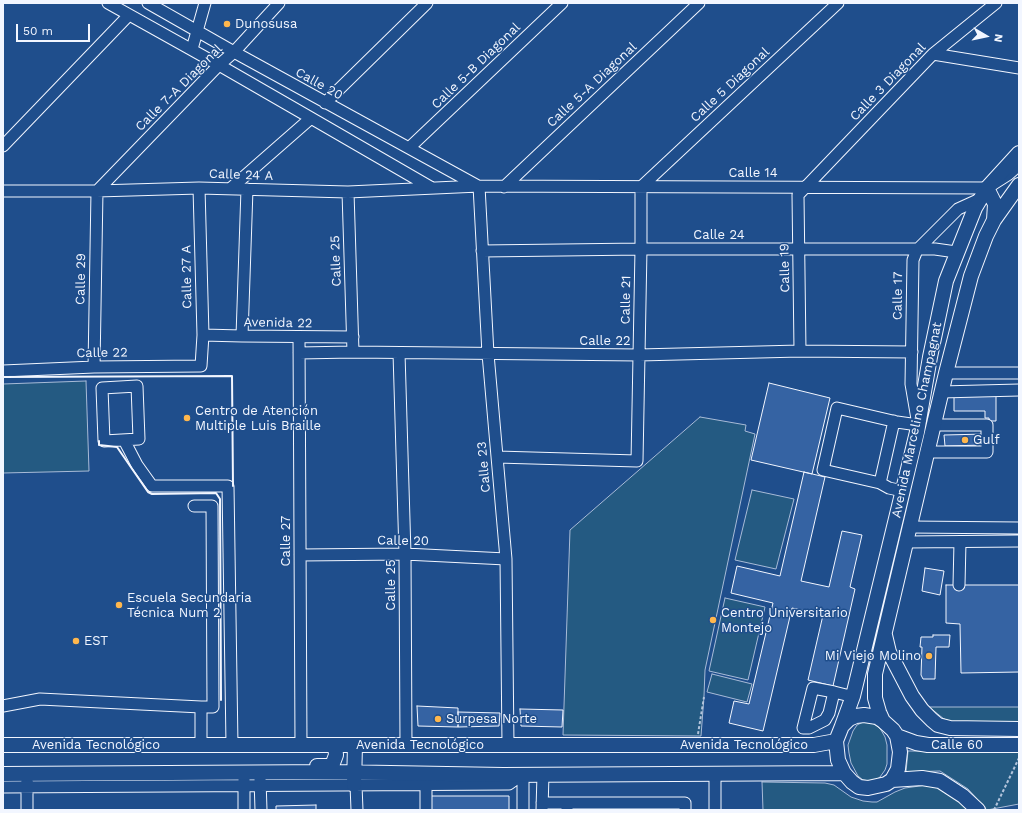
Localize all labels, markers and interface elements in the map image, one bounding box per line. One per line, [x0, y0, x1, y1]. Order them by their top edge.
scale bar [18, 16, 92, 42]
place label: Dunosusa [235, 16, 297, 32]
north arrow [966, 16, 1006, 56]
marker: Dunosusa [222, 19, 232, 29]
street label: Calle 5-B Diagonal [428, 20, 524, 112]
text: 50 m [23, 24, 53, 38]
text: N [991, 33, 1005, 43]
street label: Calle 5-A Diagonal [544, 39, 640, 131]
street label: Calle 3 Diagonal [847, 40, 929, 124]
street label: Calle 7-A Diagonal [132, 41, 226, 135]
street label: Calle 5 Diagonal [687, 44, 773, 126]
street label: Calle 20 [293, 65, 345, 103]
street label: Calle 14 [728, 165, 778, 181]
street label: Calle 24 A [209, 166, 273, 184]
street label: Calle 24 [693, 227, 745, 243]
street label: Calle 25 [327, 235, 345, 287]
street label: Calle 19 [777, 243, 793, 293]
street label: Calle 27 A [179, 245, 195, 309]
street label: Calle 29 [73, 253, 89, 305]
street label: Calle 17 [890, 272, 906, 320]
street label: Calle 21 [618, 275, 634, 325]
street label: Avenida 22 [243, 315, 313, 331]
street label: Avenida Marcelino Champagnat [889, 321, 945, 519]
street label: Calle 22 [579, 333, 631, 349]
street label: Calle 22 [76, 345, 128, 361]
place label: Centro de Atención Multiple Luis Braille [195, 403, 321, 434]
marker: Centro de Atención Multiple Luis Braille [182, 413, 192, 423]
place label: Gulf [973, 432, 1000, 448]
marker: Gulf [960, 435, 970, 445]
street label: Calle 23 [474, 441, 494, 493]
street label: Calle 27 [278, 516, 294, 566]
street label: Calle 20 [377, 533, 429, 549]
street label: Calle 25 [383, 559, 399, 611]
place label: Escuela Secundaria Técnica Num 2 [127, 590, 252, 621]
marker: Escuela Secundaria Técnica Num 2 [114, 600, 124, 610]
place label: Centro Universitario Montejo [721, 605, 848, 636]
marker: Centro Universitario Montejo [708, 615, 718, 625]
place label: EST [84, 633, 108, 649]
marker: EST [71, 636, 81, 646]
place label: Mi Viejo Molino [825, 648, 921, 664]
marker: Mi Viejo Molino [924, 651, 934, 661]
place label: Surpesa Norte [446, 711, 537, 727]
marker: Surpesa Norte [433, 714, 443, 724]
street label: Avenida Tecnológico [32, 737, 160, 753]
street label: Avenida Tecnológico [356, 737, 484, 753]
street label: Avenida Tecnológico [680, 737, 808, 753]
street label: Calle 60 [931, 737, 983, 753]

